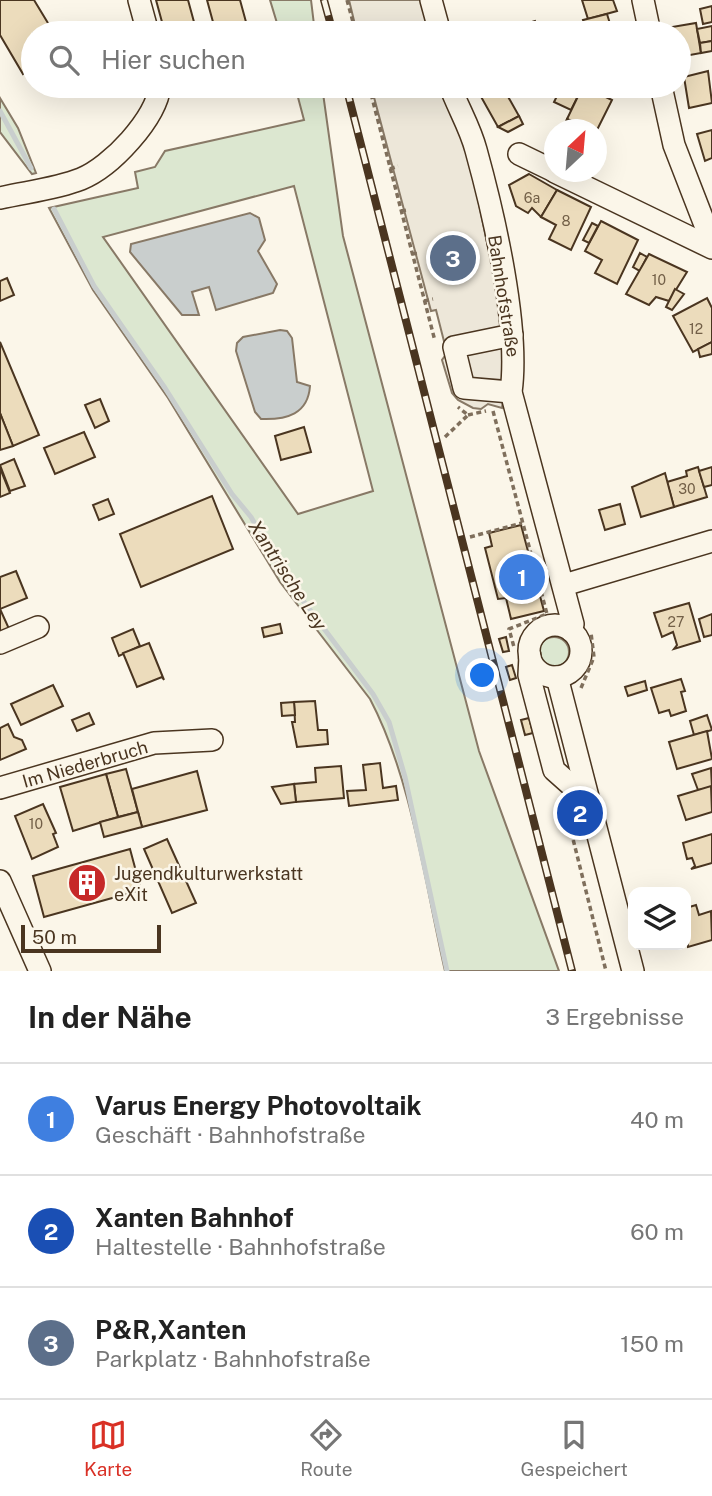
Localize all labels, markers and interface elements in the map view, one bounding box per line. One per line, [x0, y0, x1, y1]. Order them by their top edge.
search box [21, 21, 691, 98]
icon: search [45, 41, 83, 79]
text: Hier suchen [101, 44, 246, 75]
north arrow [544, 119, 607, 182]
house number: 6a [524, 190, 540, 206]
house number: 8 [561, 213, 571, 229]
pin: 3 [430, 232, 476, 284]
street label: Bahnhofstraße [484, 233, 524, 359]
house number: 10 [652, 272, 666, 288]
house number: 12 [689, 321, 703, 337]
house number: 30 [678, 481, 696, 497]
water label: Xantrische Ley [244, 516, 332, 634]
pin: 1 [499, 551, 545, 603]
house number: 27 [668, 614, 684, 630]
your location [465, 658, 499, 692]
street label: Im Niederbruch [20, 736, 150, 792]
pin: 2 [557, 787, 603, 839]
house number: 10 [29, 816, 43, 832]
building icon: Jugendkulturwerkstatt eXit [66, 862, 108, 904]
place label: Jugendkulturwerkstatt eXit [114, 863, 303, 905]
map controls [628, 887, 691, 950]
button: layers [628, 887, 691, 950]
scale bar [21, 922, 161, 954]
text: 50 m [32, 926, 77, 948]
text: In der Nähe [28, 999, 192, 1035]
text: 3 Ergebnisse [545, 1003, 684, 1030]
text: Varus Energy Photovoltaik [95, 1090, 422, 1121]
text: 1 [46, 1106, 56, 1133]
text: 40 m [630, 1106, 684, 1133]
text: Geschäft · Bahnhofstraße [95, 1121, 366, 1148]
text: Xanten Bahnhof [95, 1202, 293, 1233]
text: 2 [44, 1218, 58, 1245]
text: 60 m [630, 1218, 684, 1245]
text: Haltestelle · Bahnhofstraße [95, 1233, 386, 1260]
text: P&R,Xanten [95, 1314, 247, 1345]
text: 3 [43, 1330, 59, 1357]
text: 150 m [620, 1330, 684, 1357]
text: Parkplatz · Bahnhofstraße [95, 1345, 371, 1372]
tab: Karte [84, 1416, 132, 1480]
tab: Route [300, 1416, 353, 1480]
tab: Gespeichert [521, 1416, 628, 1480]

